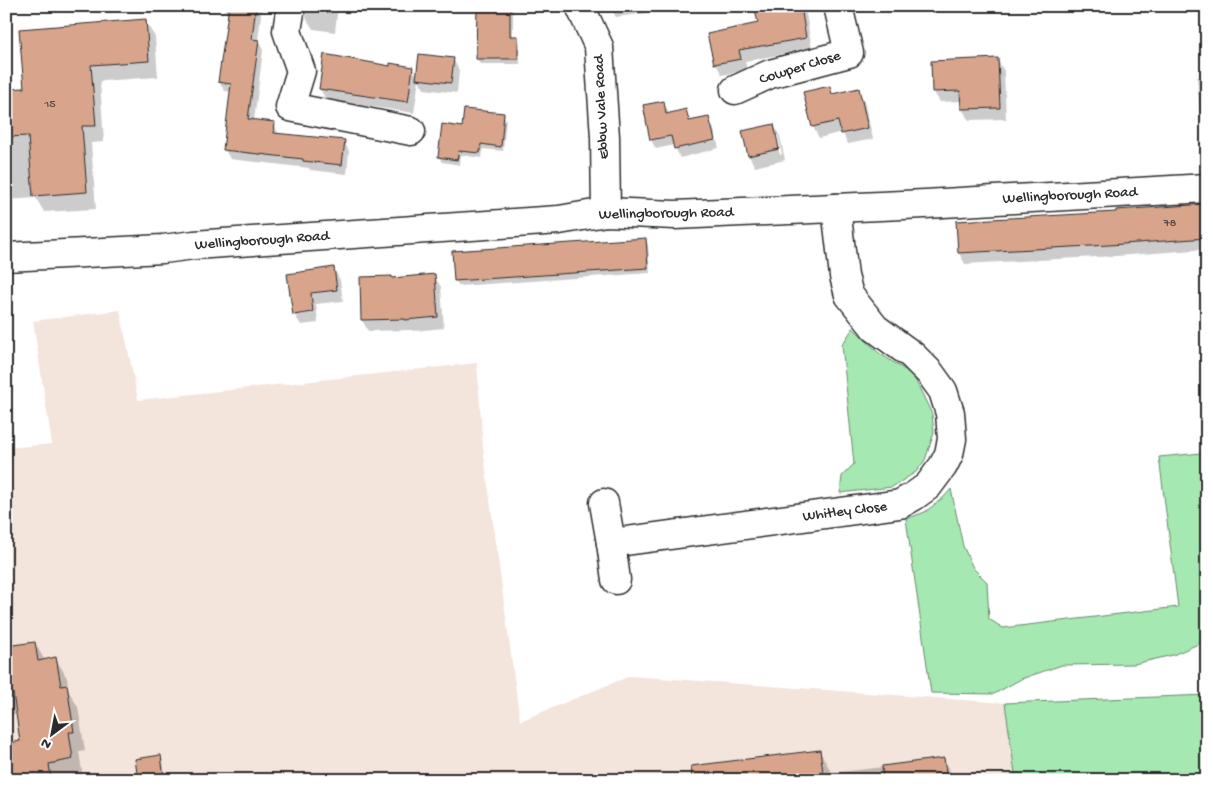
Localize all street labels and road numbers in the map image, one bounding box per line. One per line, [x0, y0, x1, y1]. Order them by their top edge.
street label: Cowper Close [757, 47, 843, 89]
street label: Ebbw Vale Road [590, 53, 614, 160]
street label: Wellingborough Road [1002, 183, 1139, 209]
street label: Wellingborough Road [598, 204, 735, 224]
street label: Wellingborough Road [194, 227, 331, 255]
street label: Whitley Close [802, 498, 888, 526]

